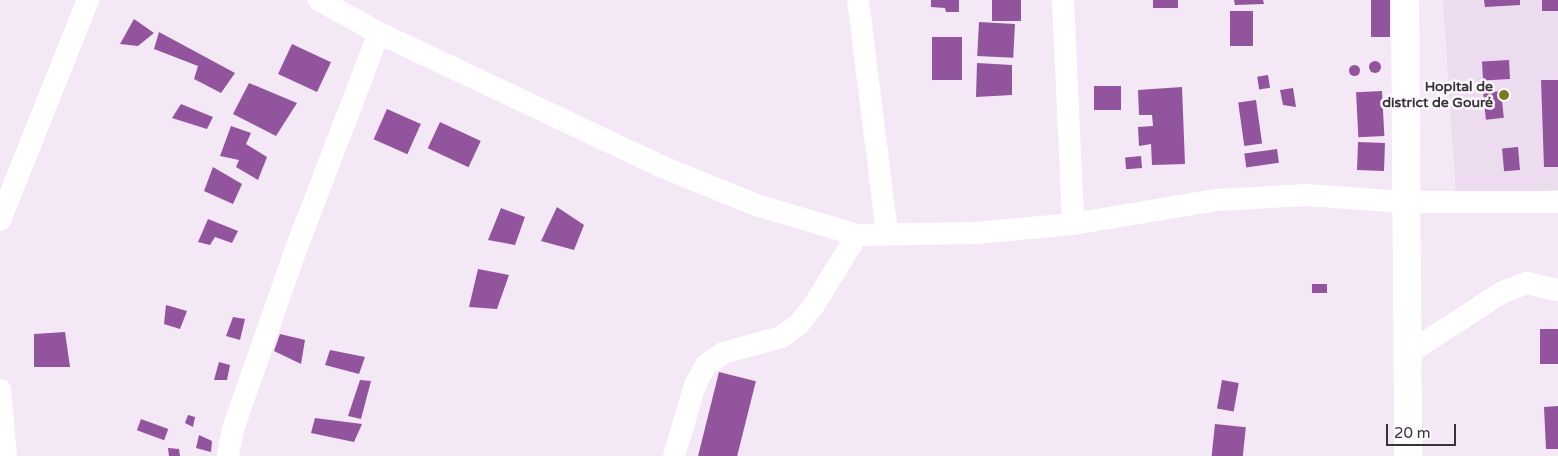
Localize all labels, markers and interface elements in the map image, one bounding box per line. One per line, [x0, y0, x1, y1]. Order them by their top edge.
place label: Hopital de district de Gouré [1382, 79, 1493, 111]
marker: Hopital de district de Gouré [1497, 88, 1511, 102]
scale bar [1388, 414, 1458, 446]
text: 20 m [1394, 424, 1431, 442]

